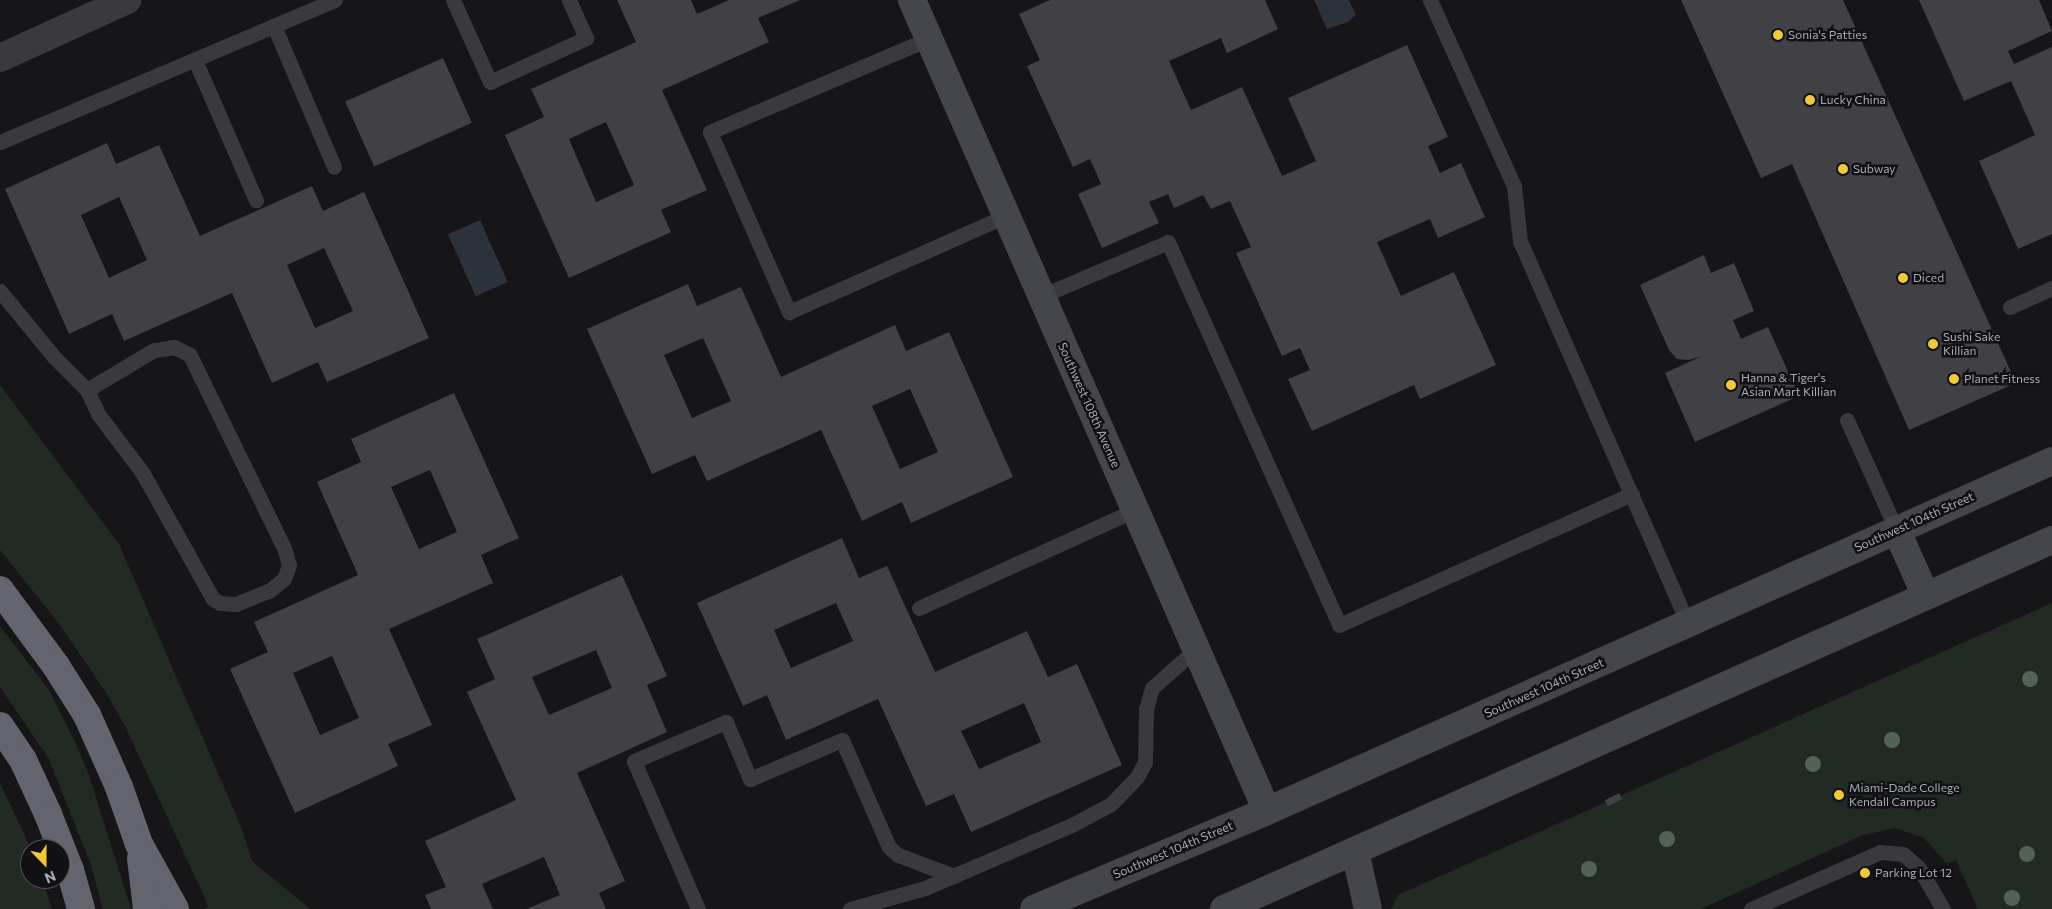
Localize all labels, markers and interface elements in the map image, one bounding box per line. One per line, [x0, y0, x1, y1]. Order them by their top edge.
place label: Sonia's Patties [1788, 28, 1867, 42]
marker: Sonia's Patties [1772, 29, 1784, 41]
place label: Lucky China [1820, 93, 1886, 107]
marker: Lucky China [1804, 94, 1816, 106]
place label: Subway [1853, 162, 1896, 176]
marker: Subway [1837, 163, 1849, 175]
place label: Diced [1913, 271, 1944, 285]
marker: Diced [1897, 272, 1909, 284]
place label: Sushi Sake Killian [1943, 330, 2000, 358]
marker: Sushi Sake Killian [1927, 338, 1939, 350]
street label: Southwest 108th Avenue [1055, 340, 1123, 470]
place label: Hanna & Tiger's Asian Mart Killian [1741, 371, 1836, 399]
place label: Planet Fitness [1964, 372, 2040, 386]
marker: Planet Fitness [1948, 373, 1960, 385]
marker: Hanna & Tiger's Asian Mart Killian [1725, 379, 1737, 391]
street label: Southwest 104th Street [1852, 489, 1976, 555]
street label: Southwest 104th Street [1482, 655, 1606, 721]
place label: Miami-Dade College Kendall Campus [1849, 781, 1960, 809]
marker: Miami-Dade College Kendall Campus [1833, 789, 1845, 801]
street label: Southwest 104th Street [1111, 818, 1235, 882]
north arrow [20, 839, 70, 889]
place label: Parking Lot 12 [1875, 866, 1952, 880]
marker: Parking Lot 12 [1859, 867, 1871, 879]
text: N [42, 868, 58, 887]

